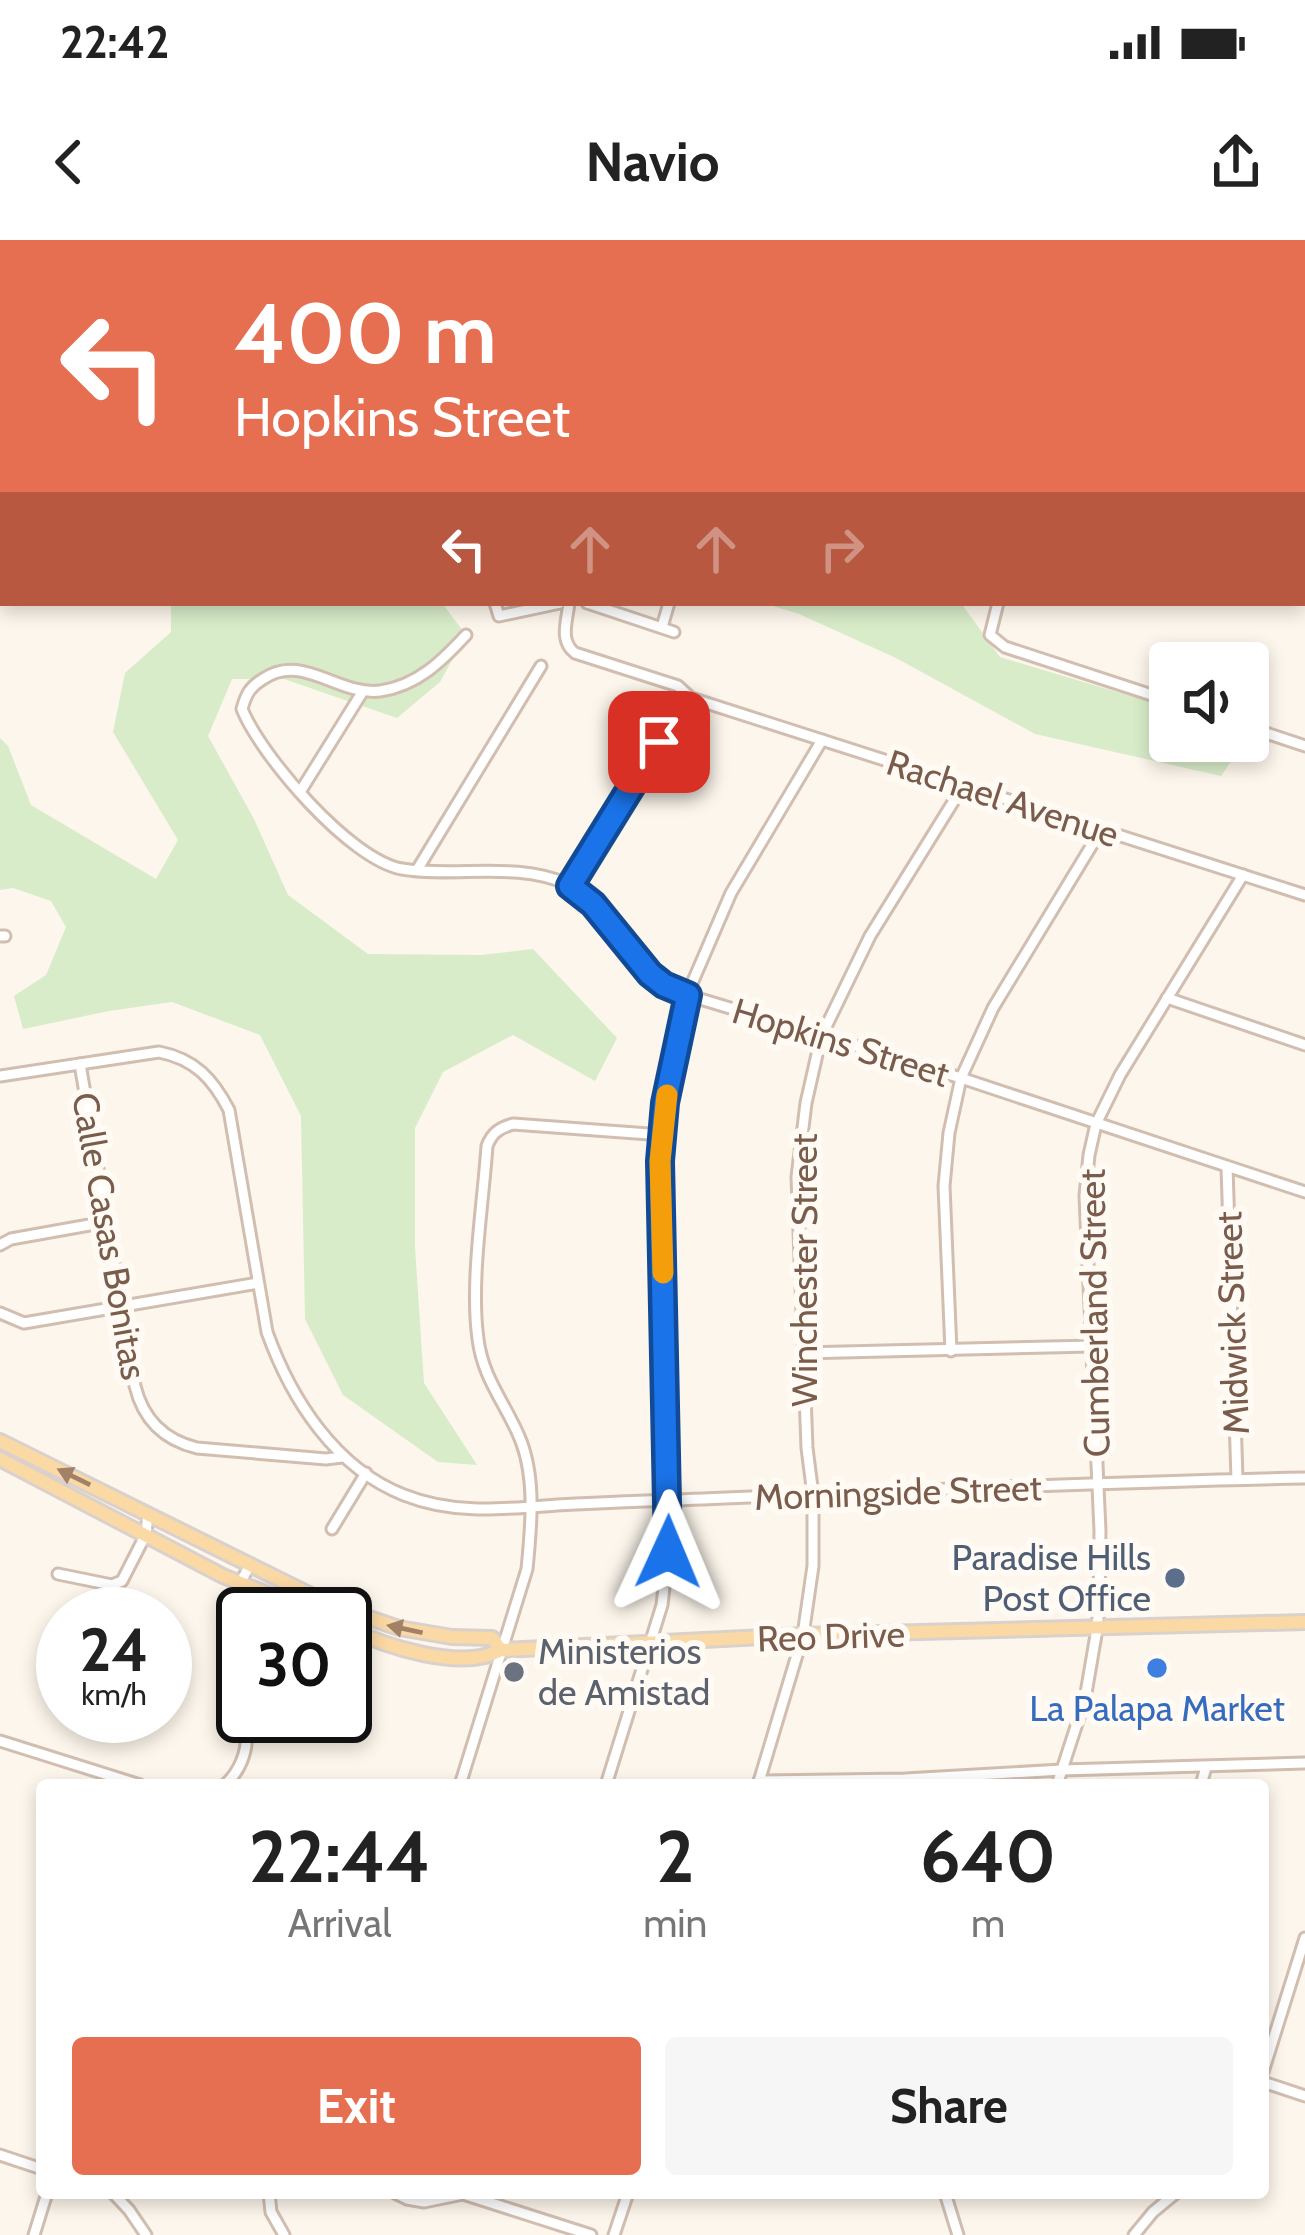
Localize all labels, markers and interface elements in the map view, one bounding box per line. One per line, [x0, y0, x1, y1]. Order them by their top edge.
text: 22:42 [60, 15, 169, 69]
icon: back [36, 129, 102, 195]
text: Navio [585, 129, 720, 195]
icon: share [1203, 129, 1269, 195]
text: 400 m [234, 282, 497, 384]
icon: left [36, 288, 192, 444]
text: Hopkins Street [234, 384, 570, 450]
icon: left [431, 516, 497, 582]
icon: ahead [557, 516, 623, 582]
icon: ahead [683, 516, 749, 582]
icon: right [809, 516, 875, 582]
map controls [1149, 642, 1269, 762]
button: sound [1149, 642, 1269, 762]
pin [608, 691, 710, 793]
icon: arrive [626, 709, 692, 775]
street label: Rachael Avenue [882, 740, 1124, 856]
street label: Hopkins Street [727, 988, 955, 1096]
street label: Calle Casas Bonitas [63, 1089, 157, 1383]
street label: Winchester Street [782, 1133, 826, 1407]
street label: Cumberland Street [1069, 1168, 1119, 1458]
street label: Midwick Street [1206, 1211, 1258, 1435]
street label: Morningside Street [754, 1465, 1042, 1519]
one-way arrow [57, 1468, 91, 1488]
position arrow [605, 1489, 731, 1615]
place label: Paradise Hills Post Office [952, 1535, 1151, 1620]
marker: Paradise Hills Post Office [1162, 1565, 1188, 1591]
speed limit sign: 30 [216, 1587, 372, 1743]
street label: Reo Drive [756, 1611, 906, 1661]
text: 24 [80, 1613, 149, 1686]
one-way arrow [385, 1619, 423, 1638]
place label: Ministerios de Amistad [538, 1629, 710, 1714]
marker: La Palapa Market [1144, 1655, 1170, 1681]
marker: Ministerios de Amistad [501, 1659, 527, 1685]
text: km/h [81, 1676, 147, 1713]
place label: La Palapa Market [1029, 1686, 1285, 1730]
text: 22:44 [249, 1813, 430, 1900]
text: 2 [656, 1813, 694, 1900]
text: 640 [920, 1813, 1056, 1900]
text: Arrival [288, 1899, 391, 1947]
text: min [643, 1899, 707, 1947]
text: m [971, 1899, 1005, 1947]
button: Exit [72, 2037, 641, 2175]
button: Share [665, 2037, 1233, 2175]

